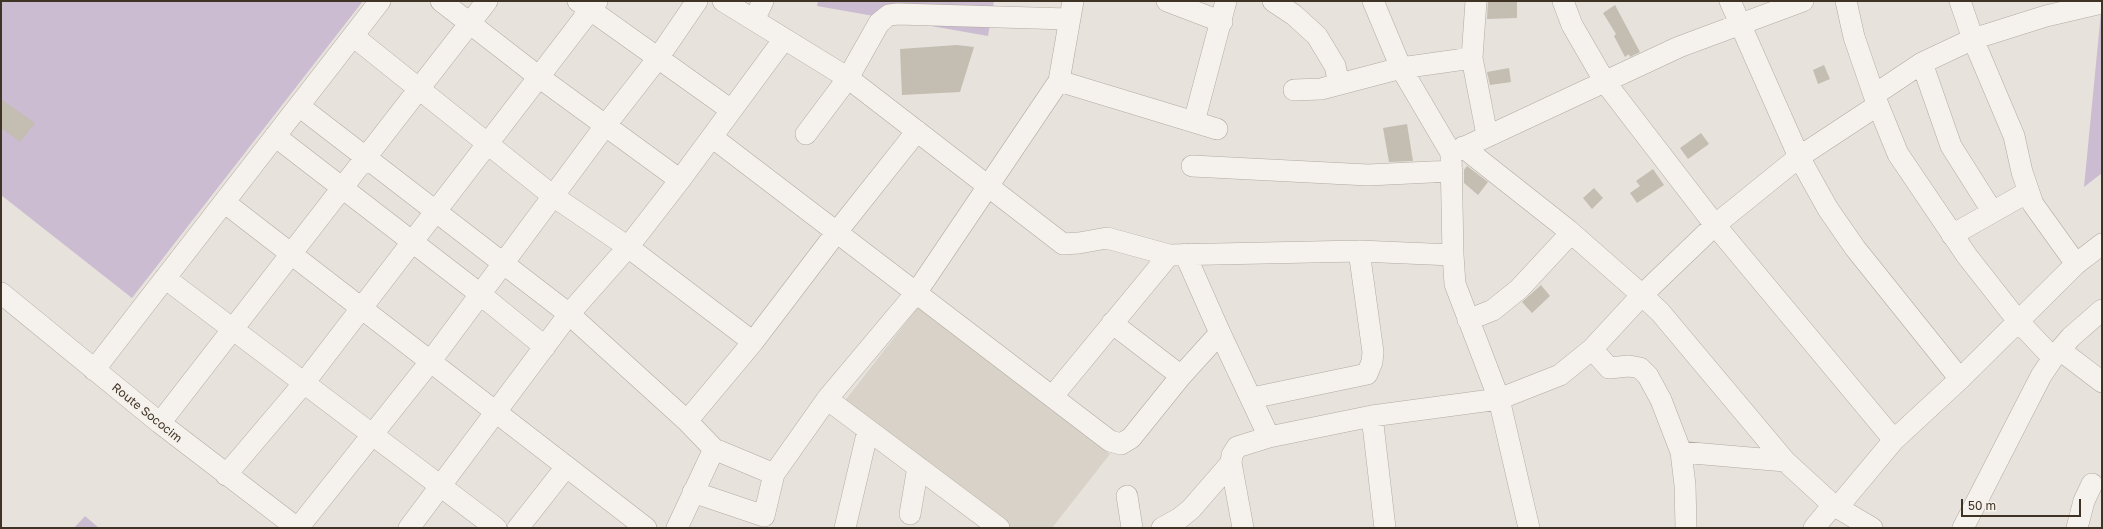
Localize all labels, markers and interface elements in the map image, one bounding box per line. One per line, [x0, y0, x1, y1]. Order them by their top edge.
street label: Route Sococim [109, 380, 185, 446]
scale bar [1963, 491, 2083, 517]
text: 50 m [1968, 498, 1996, 513]

